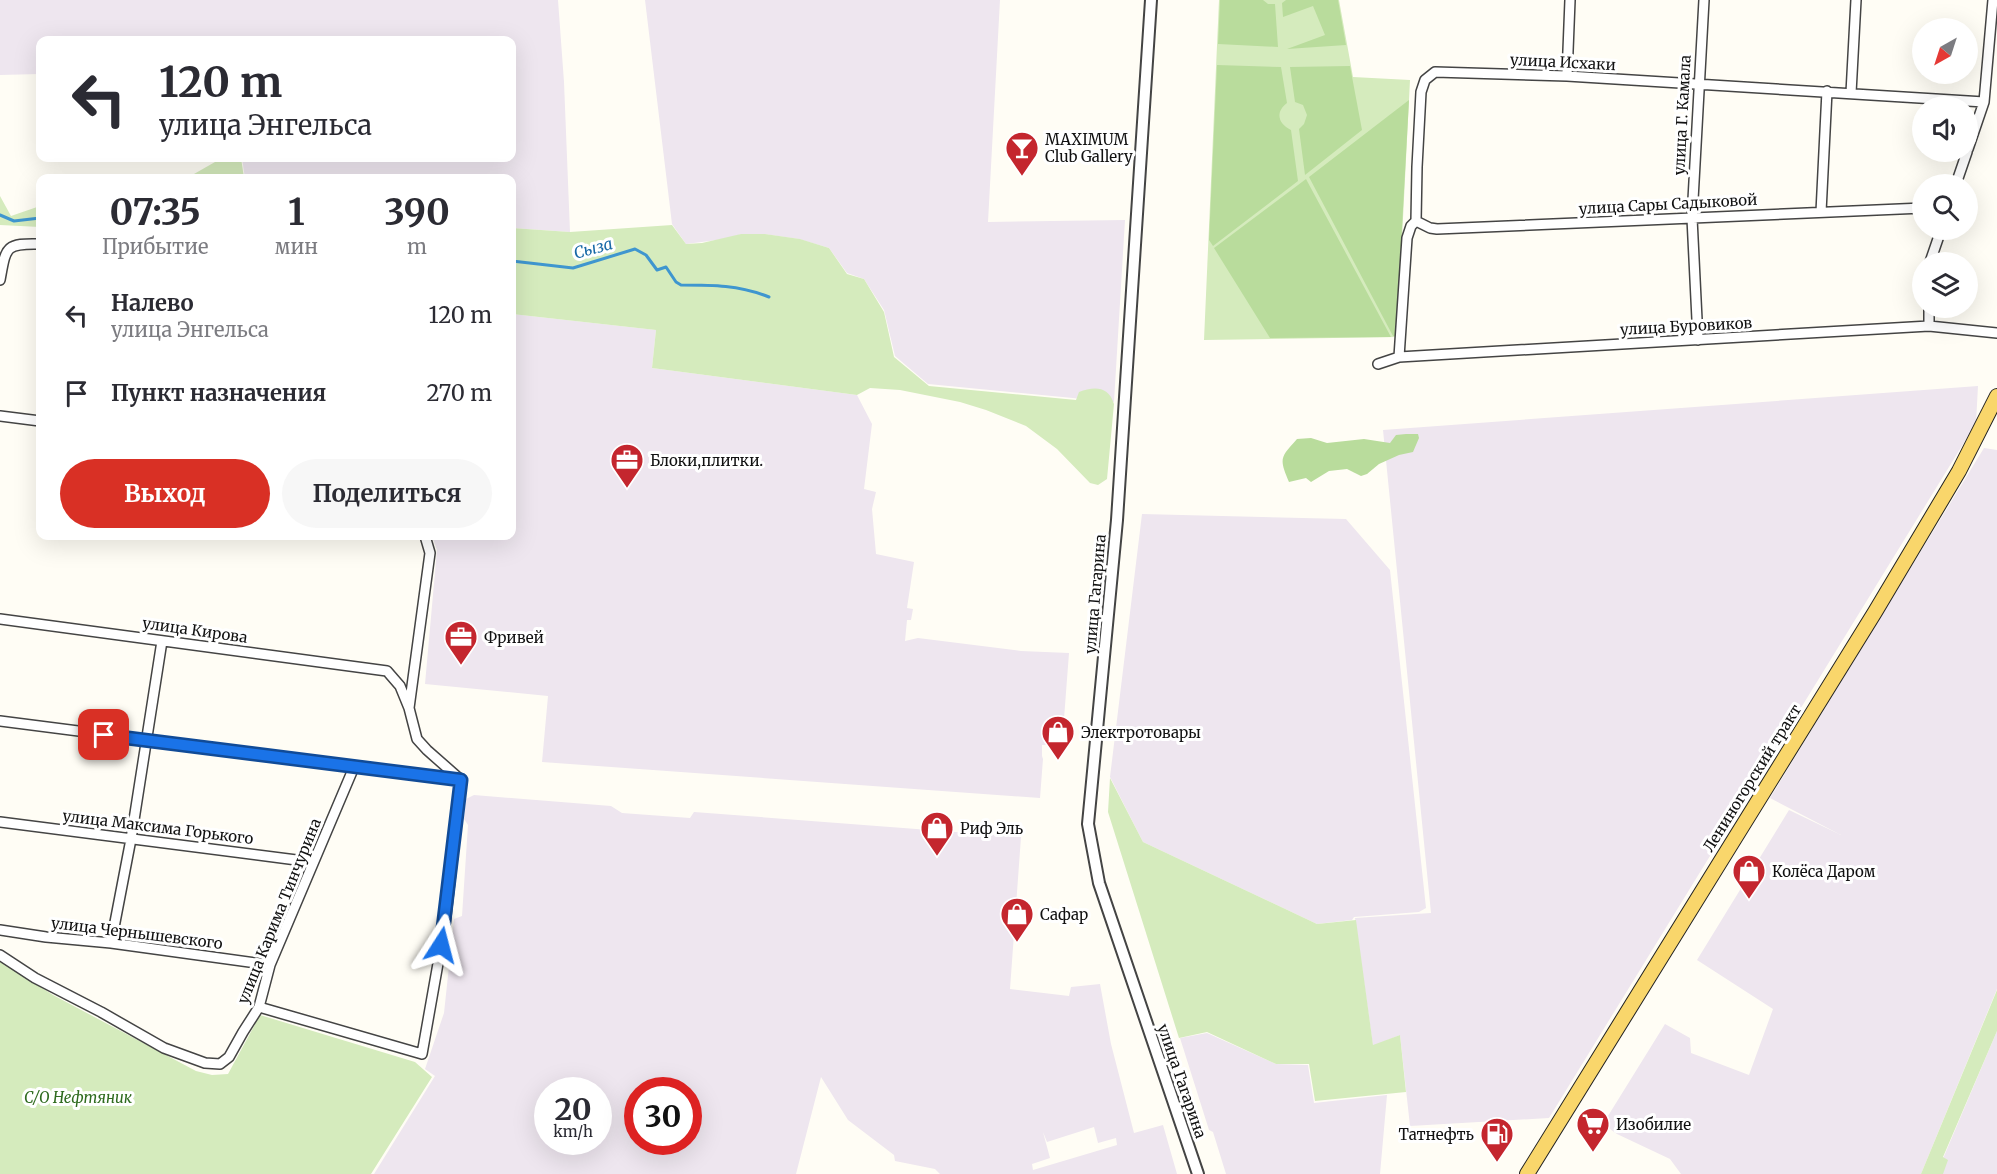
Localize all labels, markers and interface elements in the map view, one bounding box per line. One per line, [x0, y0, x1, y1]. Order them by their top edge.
north arrow [1912, 18, 1978, 84]
map controls [1912, 18, 1978, 318]
street label: улица Исхаки [1510, 50, 1616, 74]
street label: улица Г. Камала [1669, 54, 1695, 176]
text: 120 m [159, 56, 282, 108]
icon: left [60, 60, 138, 138]
button: sound [1912, 96, 1978, 162]
text: улица Энгельса [159, 108, 372, 142]
bar icon: MAXIMUM Club Gallery [1004, 130, 1040, 177]
place label: MAXIMUM Club Gallery [1045, 130, 1133, 166]
button: search [1912, 174, 1978, 240]
text: 07:35 [110, 190, 201, 235]
text: 1 [288, 190, 305, 235]
text: 390 [384, 190, 450, 235]
street label: улица Сары Садыковой [1578, 190, 1758, 218]
water label: Сыза [571, 233, 615, 263]
text: Прибытие [102, 234, 208, 259]
text: мин [274, 234, 318, 259]
text: m [407, 234, 427, 259]
button: layers [1912, 252, 1978, 318]
text: Налево [111, 289, 194, 317]
icon: left [60, 299, 93, 332]
text: 120 m [428, 301, 492, 329]
street label: улица Буровиков [1619, 313, 1753, 339]
text: улица Энгельса [111, 317, 269, 342]
icon: arrive [60, 377, 93, 410]
text: Пункт назначения [111, 379, 326, 407]
text: 270 m [426, 379, 492, 407]
office icon: Блоки,плитки. [609, 442, 645, 489]
place label: Блоки,плитки. [650, 451, 763, 470]
button: Выход [60, 459, 270, 528]
button: Поделиться [282, 459, 492, 528]
street label: улица Гагарина [1080, 534, 1110, 654]
street label: улица Кирова [141, 613, 249, 647]
office icon: Фривей [443, 619, 479, 666]
place label: Фривей [484, 628, 544, 647]
street label: Лениногорский тракт [1699, 701, 1805, 855]
pin [78, 709, 129, 760]
shop icon: Электротовары [1040, 714, 1076, 761]
icon: arrive [87, 718, 120, 751]
place label: Электротовары [1081, 723, 1201, 742]
street label: улица Максима Горького [62, 806, 255, 848]
shop icon: Риф Эль [919, 810, 955, 857]
street label: улица Карима Тинчурина [233, 816, 325, 1006]
place label: Риф Эль [960, 819, 1023, 838]
shop icon: Колёса Даром [1731, 853, 1767, 900]
place label: Колёса Даром [1772, 862, 1876, 881]
shop icon: Сафар [999, 896, 1035, 943]
place label: Сафар [1040, 905, 1088, 924]
street label: улица Чернышевского [50, 913, 224, 953]
position arrow [409, 913, 473, 977]
street label: улица Гагарина [1154, 1021, 1210, 1141]
speed limit sign: 30 [624, 1077, 702, 1155]
park label: С/О Нефтяник [24, 1088, 133, 1107]
text: 20 [554, 1090, 592, 1128]
supermarket icon: Изобилие [1575, 1106, 1611, 1153]
place label: Изобилие [1616, 1115, 1691, 1134]
fuel station icon: Татнефть [1479, 1116, 1515, 1163]
text: km/h [553, 1122, 593, 1141]
place label: Татнефть [1398, 1125, 1474, 1144]

